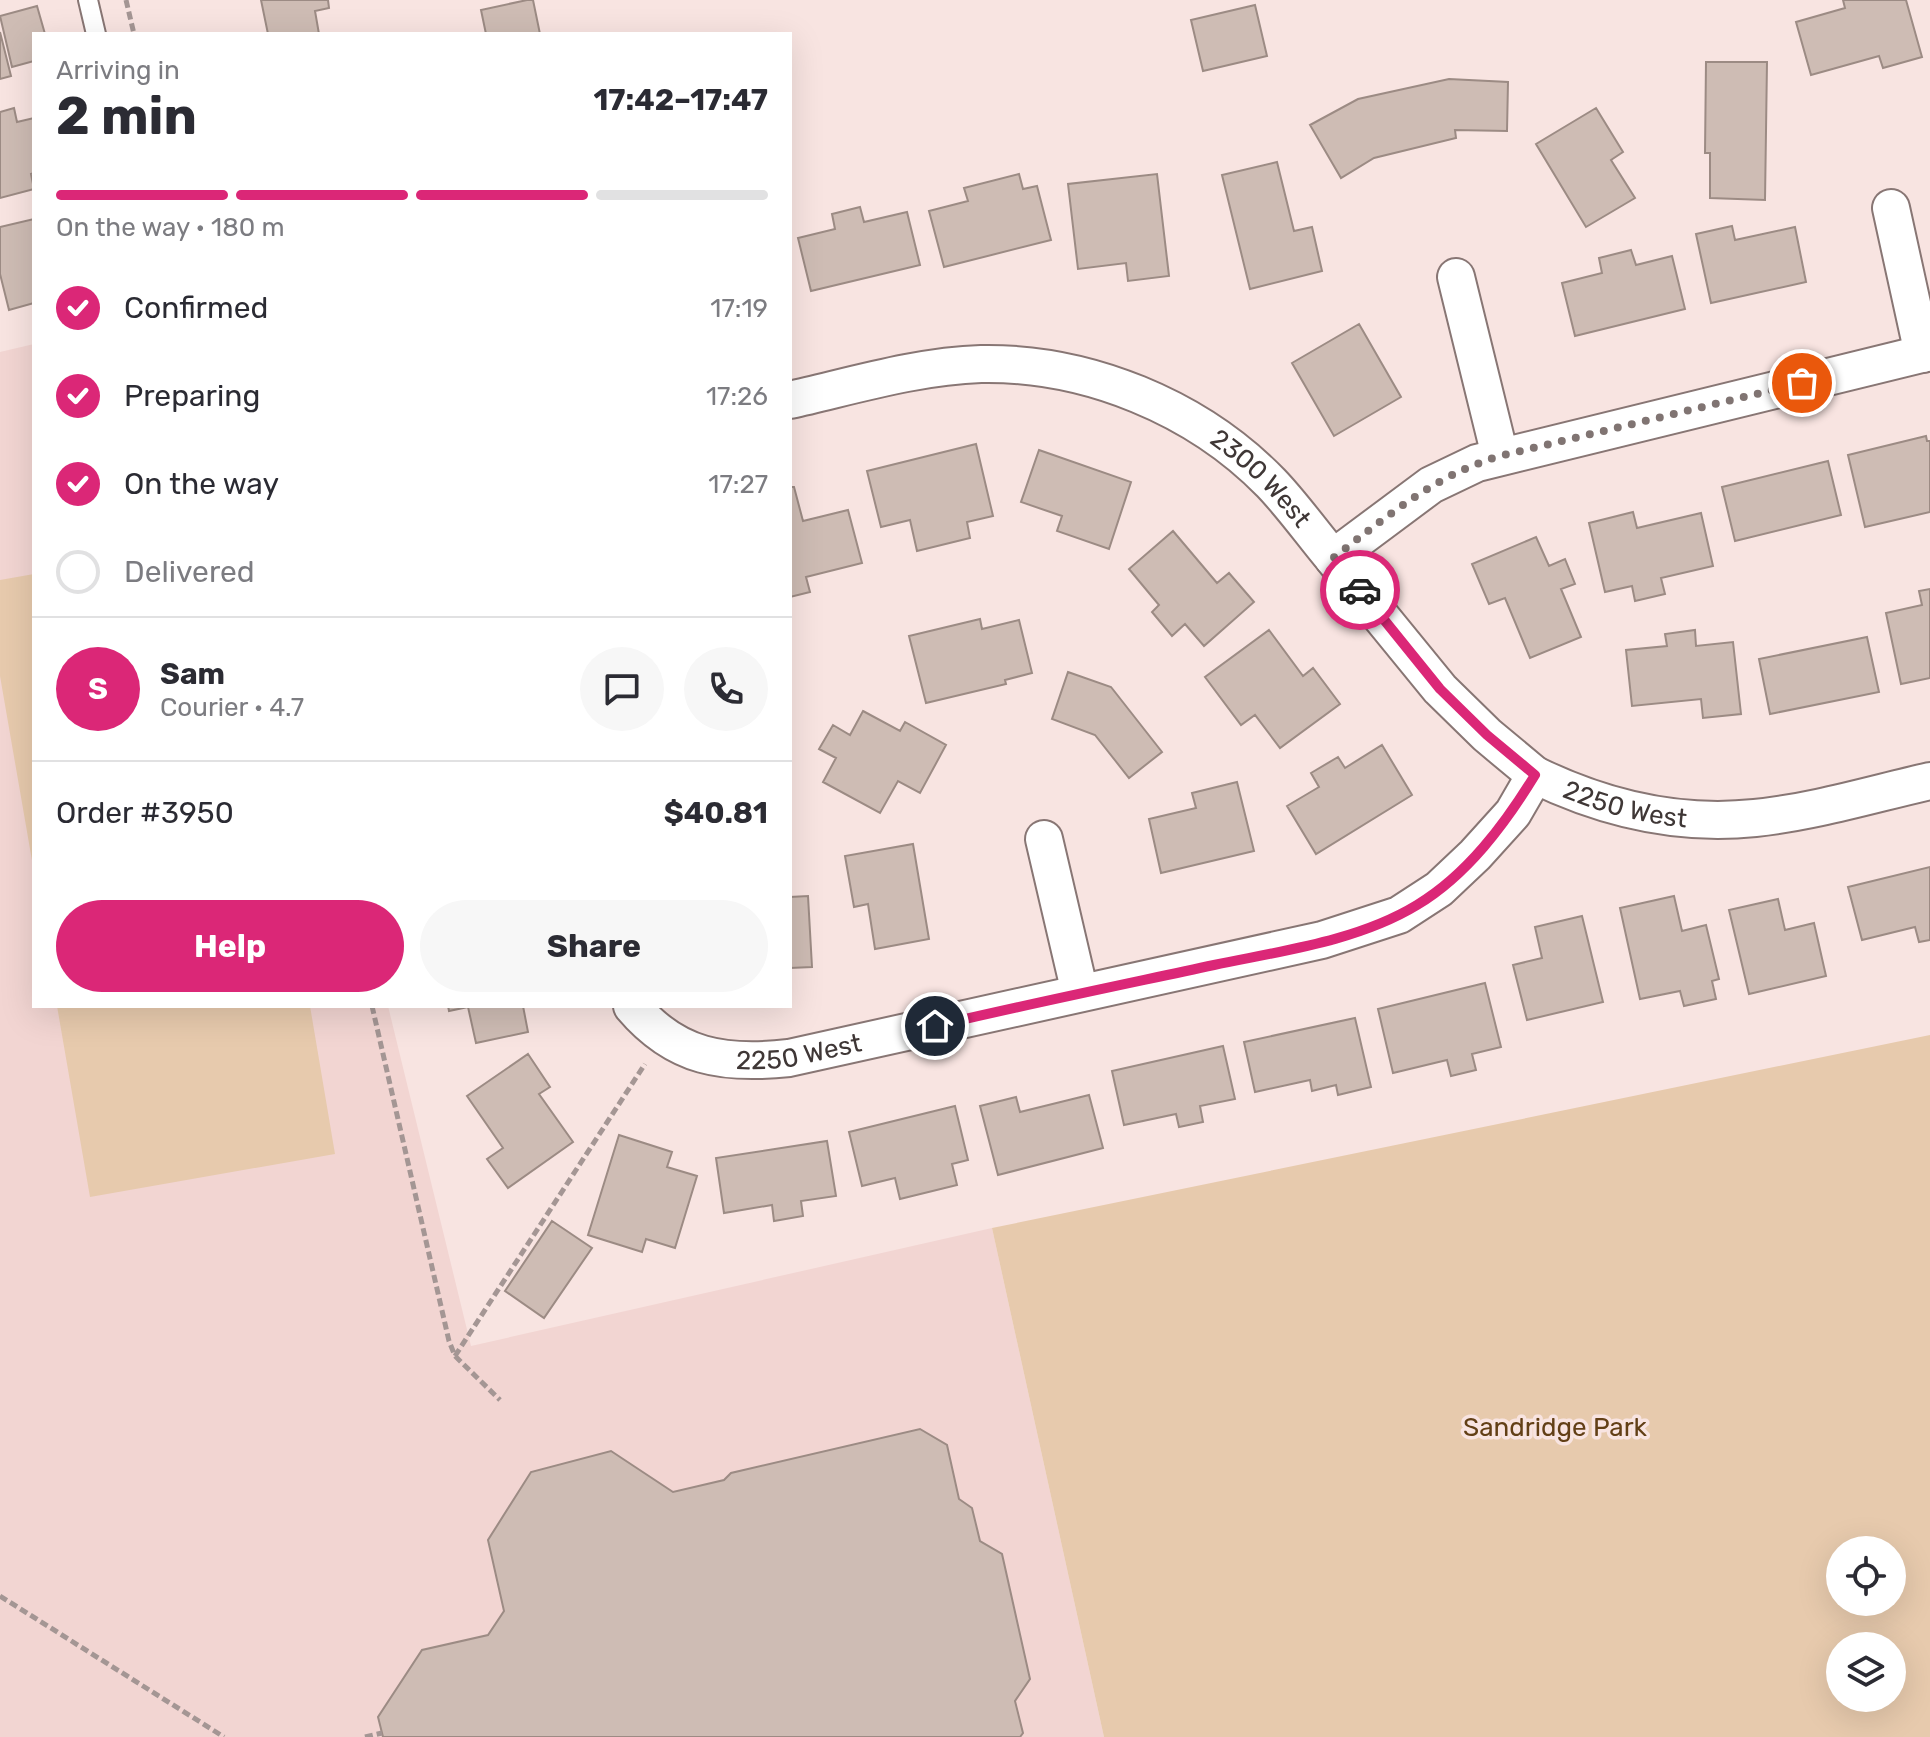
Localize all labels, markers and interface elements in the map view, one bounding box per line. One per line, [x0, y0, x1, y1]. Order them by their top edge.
text: Arriving in [56, 55, 180, 86]
text: 17:42–17:47 [593, 82, 768, 118]
text: 2 min [56, 85, 197, 147]
text: On the way · 180 m [56, 212, 285, 243]
icon: check [56, 286, 100, 330]
text: Confirmed [124, 290, 268, 326]
text: 17:19 [710, 293, 768, 324]
pin [1768, 349, 1836, 417]
icon: bag [1780, 361, 1824, 405]
icon: check [56, 374, 100, 418]
text: Preparing [124, 378, 260, 414]
text: 17:26 [706, 381, 768, 412]
street label: 2300 West [1205, 423, 1317, 534]
icon: check [56, 462, 100, 506]
text: On the way [124, 466, 279, 502]
text: 17:27 [708, 469, 768, 500]
courier [1320, 550, 1400, 630]
text: Delivered [124, 554, 255, 590]
icon: car [1338, 568, 1382, 612]
button: chat [580, 647, 664, 731]
button: phone [684, 647, 768, 731]
text: Sam [160, 656, 225, 692]
text: S [88, 671, 108, 707]
text: Courier · 4.7 [160, 692, 304, 723]
street label: 2250 West [1559, 774, 1688, 834]
text: Order #3950 [56, 795, 234, 831]
text: $40.81 [664, 795, 768, 831]
button: Help [56, 900, 404, 992]
button: Share [420, 900, 768, 992]
pin [901, 992, 969, 1060]
icon: home [913, 1004, 957, 1048]
street label: 2250 West [735, 1027, 864, 1076]
park label: Sandridge Park [1463, 1412, 1648, 1443]
map controls [1826, 1536, 1906, 1712]
button: locate [1826, 1536, 1906, 1616]
button: layers [1826, 1632, 1906, 1712]

